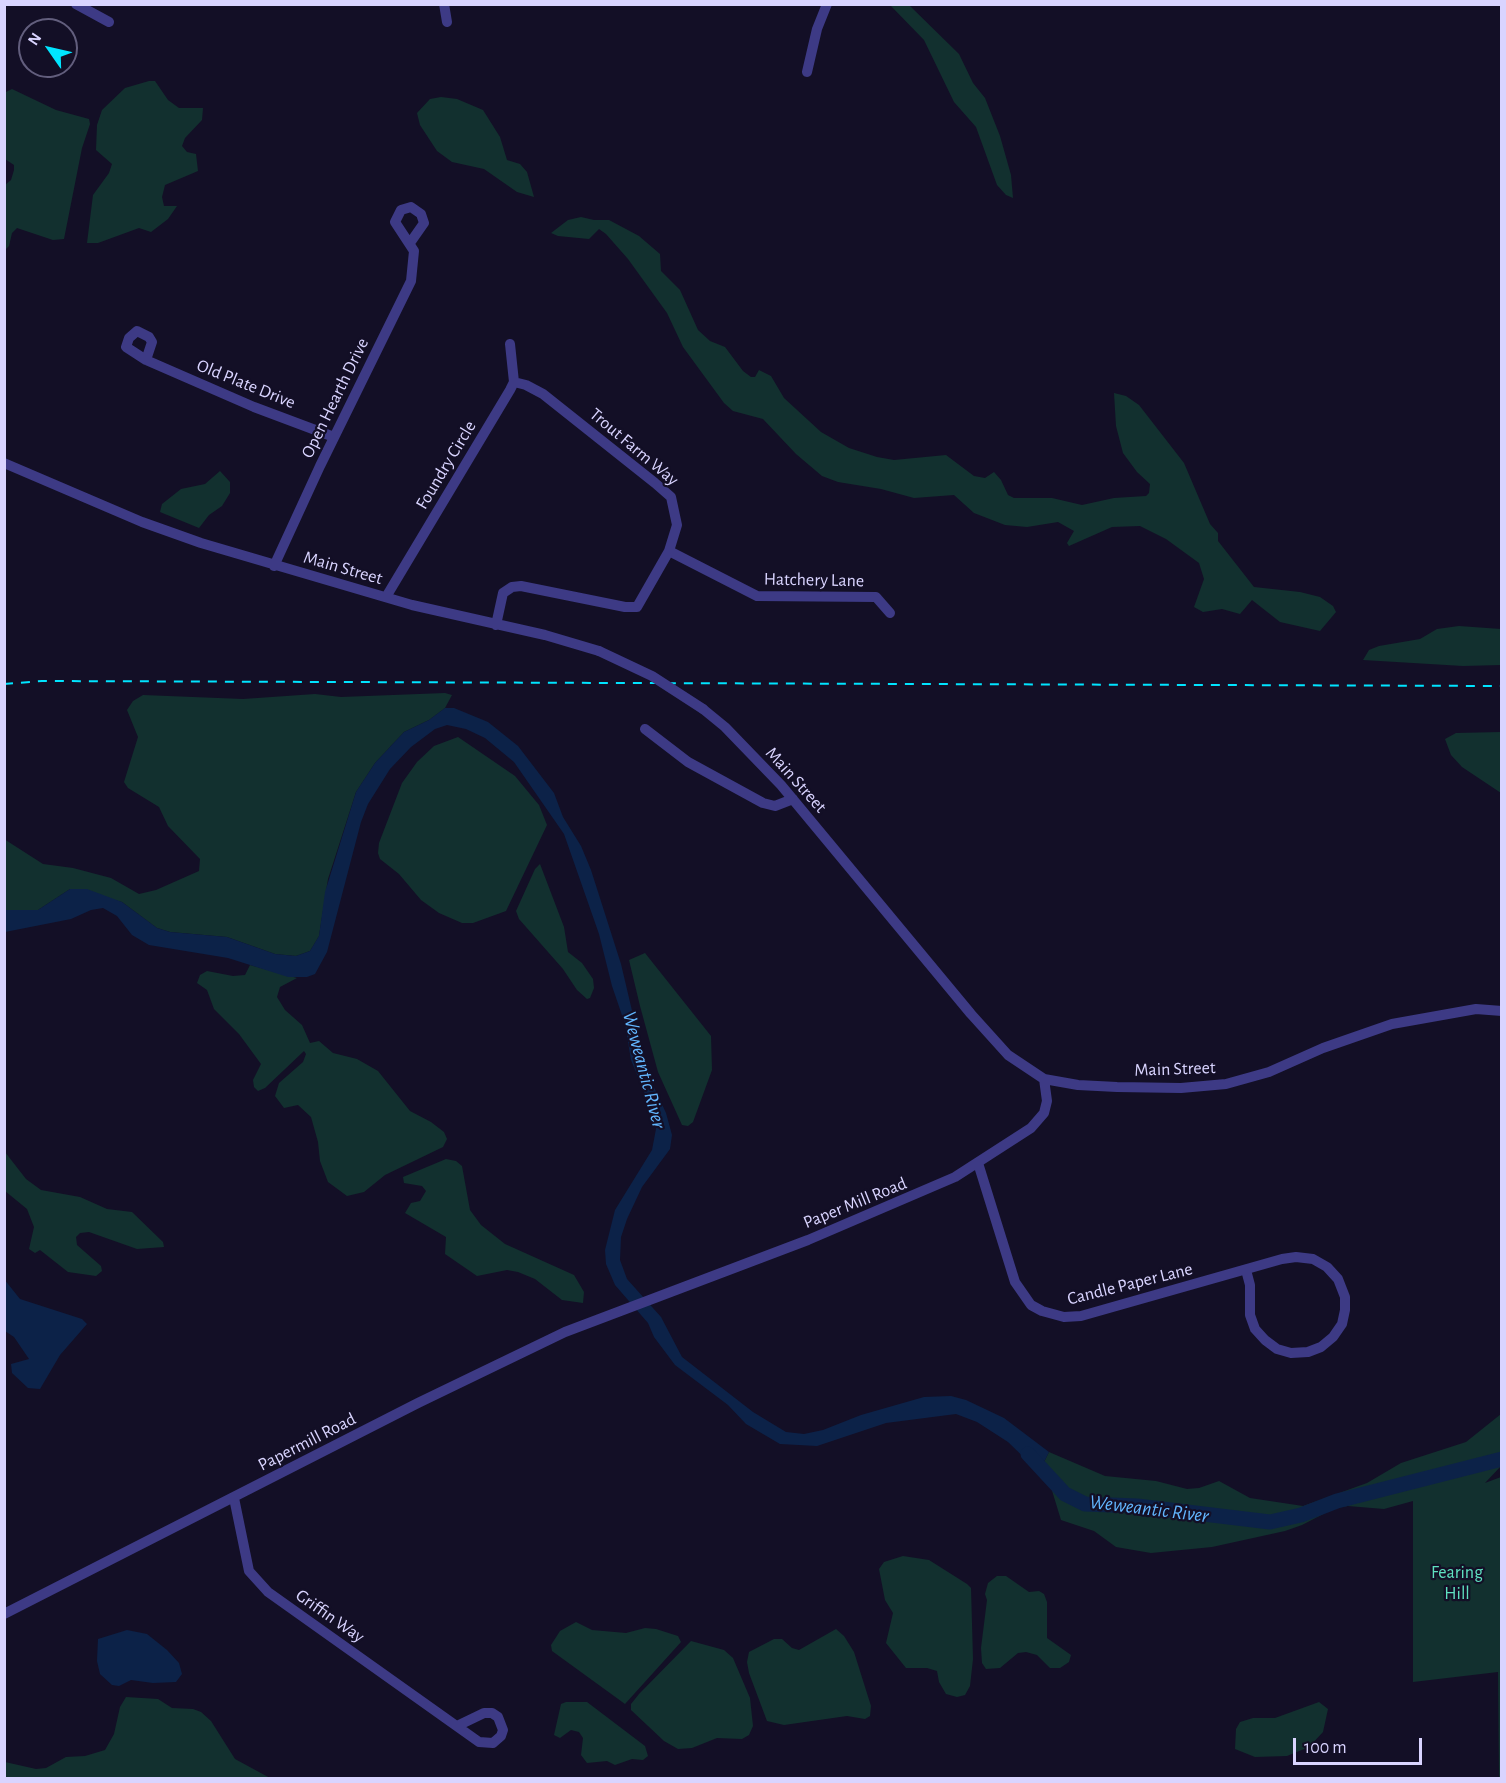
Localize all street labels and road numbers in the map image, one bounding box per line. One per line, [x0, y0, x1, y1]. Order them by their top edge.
street label: Open Hearth Drive [297, 334, 373, 462]
street label: Old Plate Drive [194, 354, 298, 414]
street label: Trout Farm Way [585, 403, 683, 491]
street label: Foundry Circle [411, 417, 481, 513]
street label: Main Street [301, 546, 385, 590]
street label: Hatchery Lane [764, 568, 864, 592]
street label: Main Street [761, 743, 831, 817]
street label: Main Street [1134, 1057, 1216, 1081]
street label: Paper Mill Road [800, 1172, 910, 1234]
street label: Candle Paper Lane [1065, 1258, 1195, 1310]
street label: Papermill Road [254, 1408, 360, 1476]
street label: Griffin Way [291, 1584, 369, 1648]

